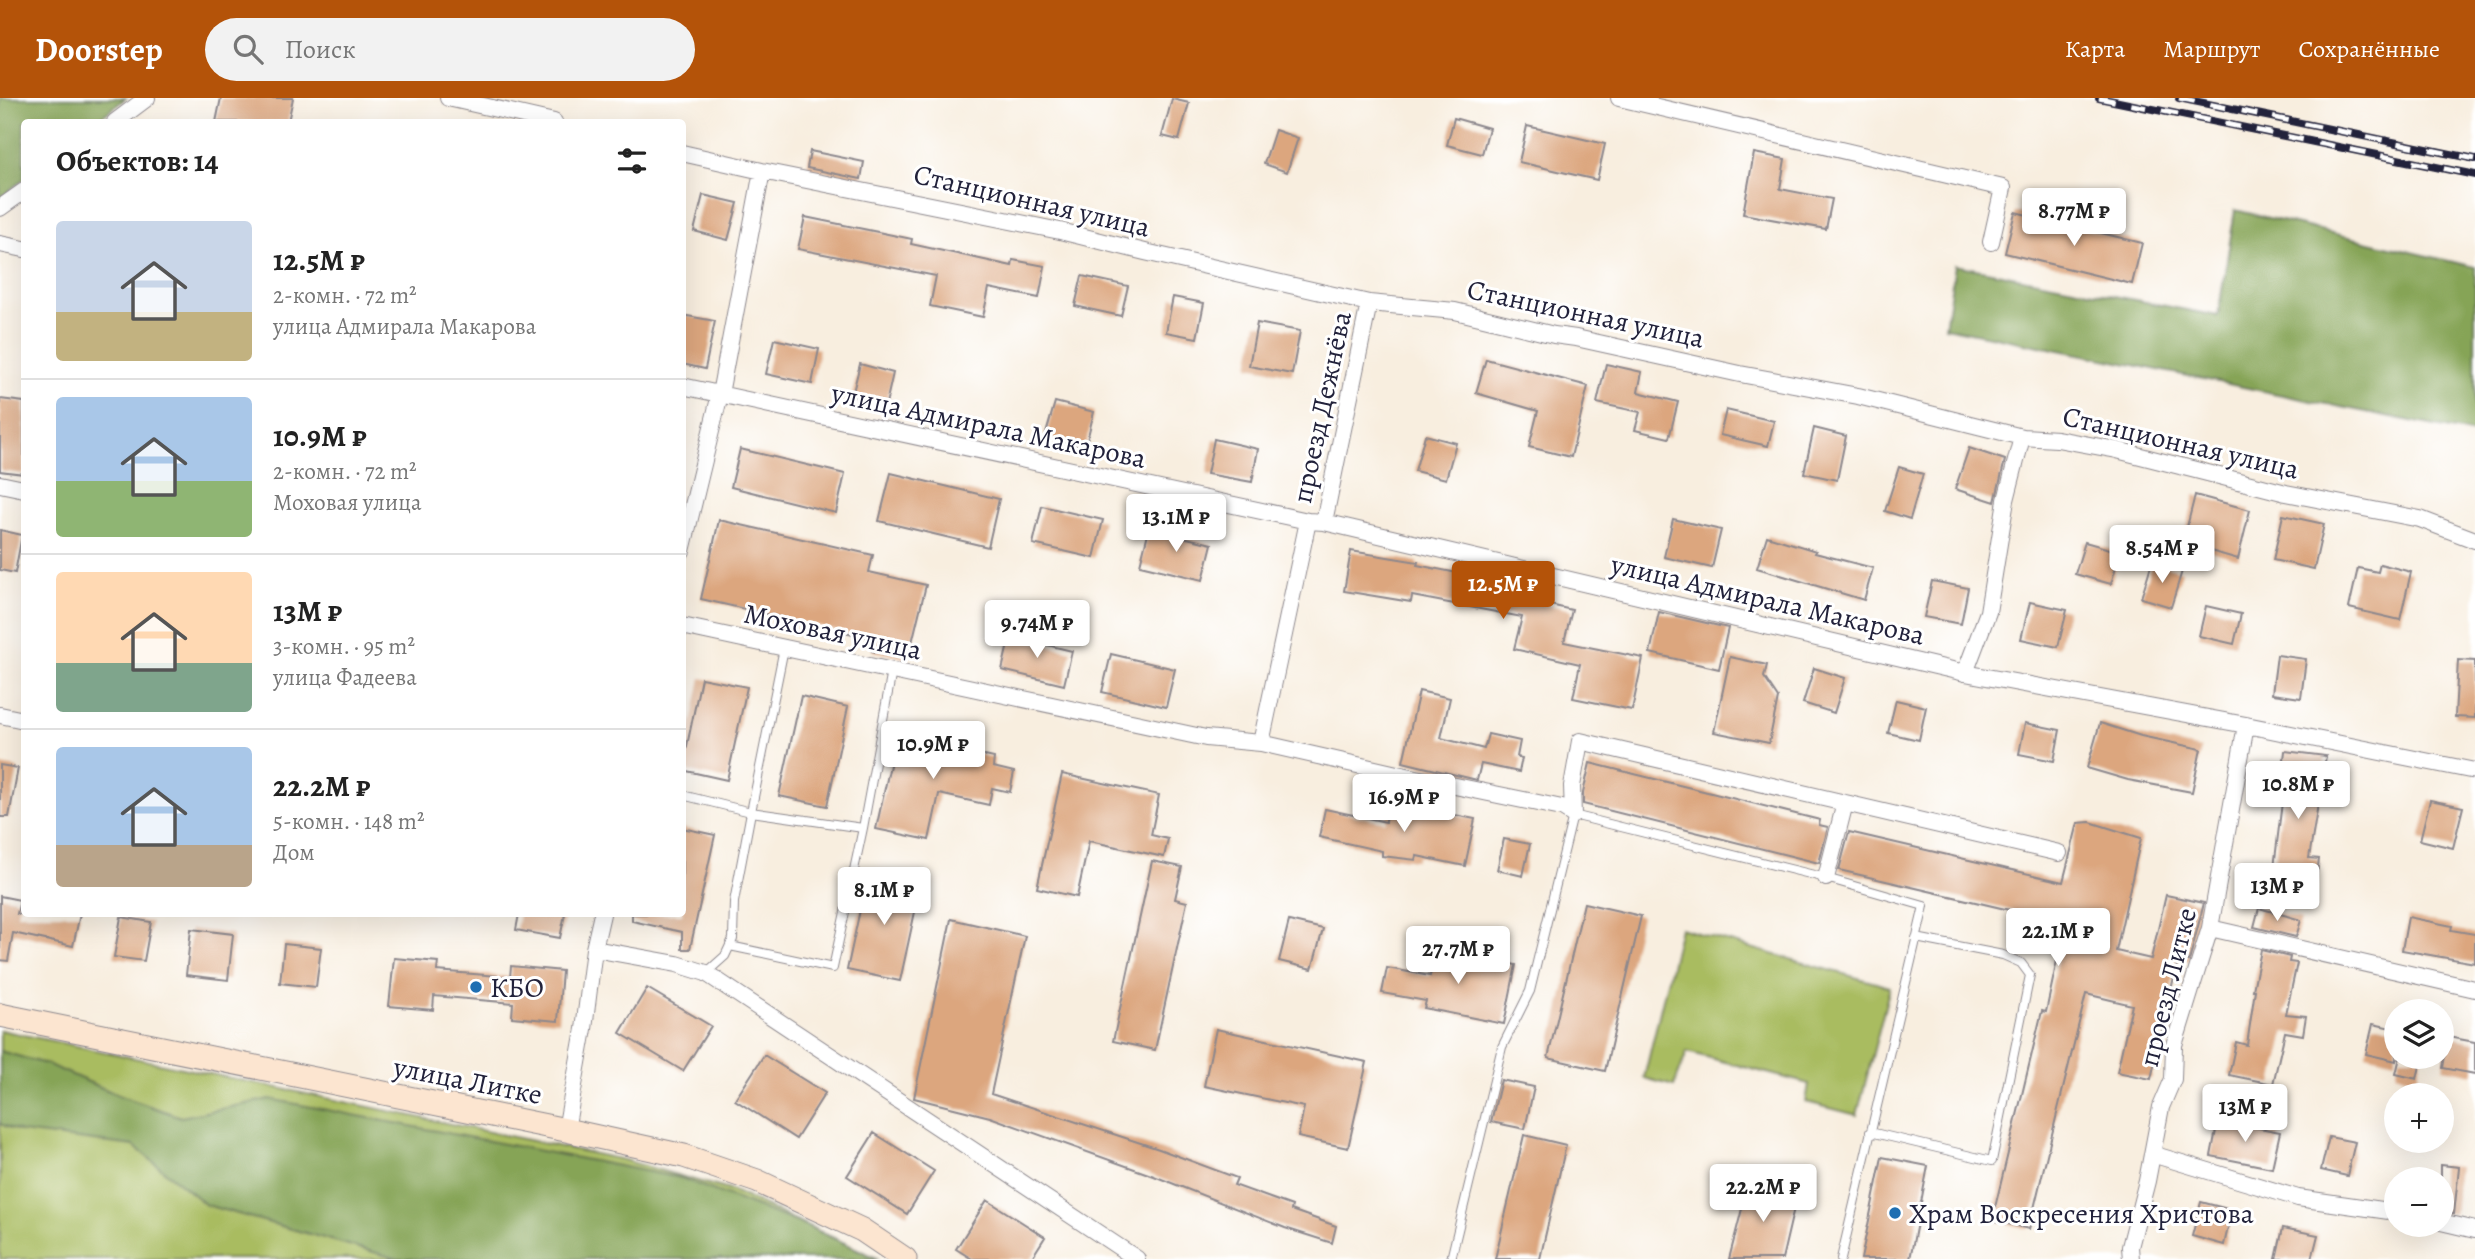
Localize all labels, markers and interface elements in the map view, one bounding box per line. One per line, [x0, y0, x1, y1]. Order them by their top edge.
search box [205, 18, 695, 81]
text: Doorstep [35, 27, 163, 72]
icon: search [229, 30, 267, 68]
text: Поиск [285, 32, 356, 67]
text: Карта [2065, 33, 2125, 65]
text: Маршрут [2163, 33, 2261, 65]
text: Сохранённые [2299, 33, 2440, 65]
text: Объектов: 14 [56, 141, 218, 181]
icon: filters [613, 142, 651, 180]
street label: Станционная улица [910, 155, 1154, 247]
pin: 8.77M ₽ [2009, 188, 2139, 248]
text: 8.77M ₽ [2038, 195, 2110, 226]
text: 12.5M ₽ [273, 240, 365, 280]
icon: home [112, 249, 196, 333]
street label: Станционная улица [1464, 270, 1708, 358]
text: 2-комн. · 72 m² [273, 280, 417, 311]
street label: проезд Дежнёва [1283, 308, 1361, 507]
text: улица Адмирала Макарова [273, 311, 536, 342]
street label: улица Адмирала Макарова [827, 374, 1150, 478]
street label: Станционная улица [2059, 397, 2303, 489]
text: 10.9M ₽ [273, 416, 367, 456]
icon: home [112, 425, 196, 509]
text: 2-комн. · 72 m² [273, 456, 417, 487]
text: Моховая улица [273, 487, 422, 518]
pin: 13.1M ₽ [1111, 494, 1241, 554]
text: 13.1M ₽ [1142, 501, 1210, 532]
pin: 8.54M ₽ [2097, 526, 2227, 585]
text: 8.54M ₽ [2125, 532, 2199, 563]
street label: улица Адмирала Макарова [1606, 545, 1928, 655]
pin: 12.5M ₽ [1438, 561, 1568, 621]
text: 12.5M ₽ [1468, 568, 1538, 599]
text: 13M ₽ [273, 591, 342, 631]
street label: Моховая улица [740, 595, 925, 669]
icon: home [112, 600, 196, 684]
pin: 9.74M ₽ [972, 601, 1102, 660]
text: 9.74M ₽ [1001, 607, 1073, 638]
text: 3-комн. · 95 m² [273, 631, 415, 662]
text: улица Фадеева [273, 662, 417, 693]
pin: 10.9M ₽ [868, 722, 998, 781]
text: 10.9M ₽ [897, 728, 969, 759]
pin: 10.8M ₽ [2233, 762, 2363, 821]
text: 22.2M ₽ [273, 766, 370, 806]
text: 10.8M ₽ [2262, 768, 2334, 799]
pin: 16.9M ₽ [1339, 774, 1469, 834]
icon: home [112, 775, 196, 859]
text: 16.9M ₽ [1369, 781, 1439, 812]
text: 5-комн. · 148 m² [273, 806, 424, 837]
text: Дом [273, 837, 315, 868]
pin: 13M ₽ [2228, 864, 2326, 923]
pin: 8.1M ₽ [827, 868, 941, 927]
text: 13M ₽ [2250, 870, 2304, 901]
text: 8.1M ₽ [854, 874, 914, 905]
street label: проезд Литке [2130, 904, 2206, 1071]
pin: 22.1M ₽ [1993, 908, 2123, 968]
text: 22.1M ₽ [2022, 915, 2094, 946]
pin: 27.7M ₽ [1393, 926, 1523, 986]
text: 27.7M ₽ [1422, 933, 1494, 964]
place label: КБО [490, 969, 544, 1007]
marker: КБО [468, 979, 484, 995]
map controls [2384, 999, 2454, 1237]
button: layers [2384, 999, 2454, 1069]
street label: улица Литке [389, 1048, 545, 1114]
button: + [2384, 1083, 2454, 1153]
pin: 13M ₽ [2196, 1084, 2294, 1144]
text: 13M ₽ [2218, 1091, 2272, 1122]
pin: 22.2M ₽ [1698, 1164, 1828, 1224]
button: − [2384, 1167, 2454, 1237]
text: 22.2M ₽ [1726, 1171, 1800, 1202]
place label: Храм Воскресения Христова [1909, 1195, 2254, 1233]
marker: Храм Воскресения Христова [1887, 1205, 1903, 1221]

